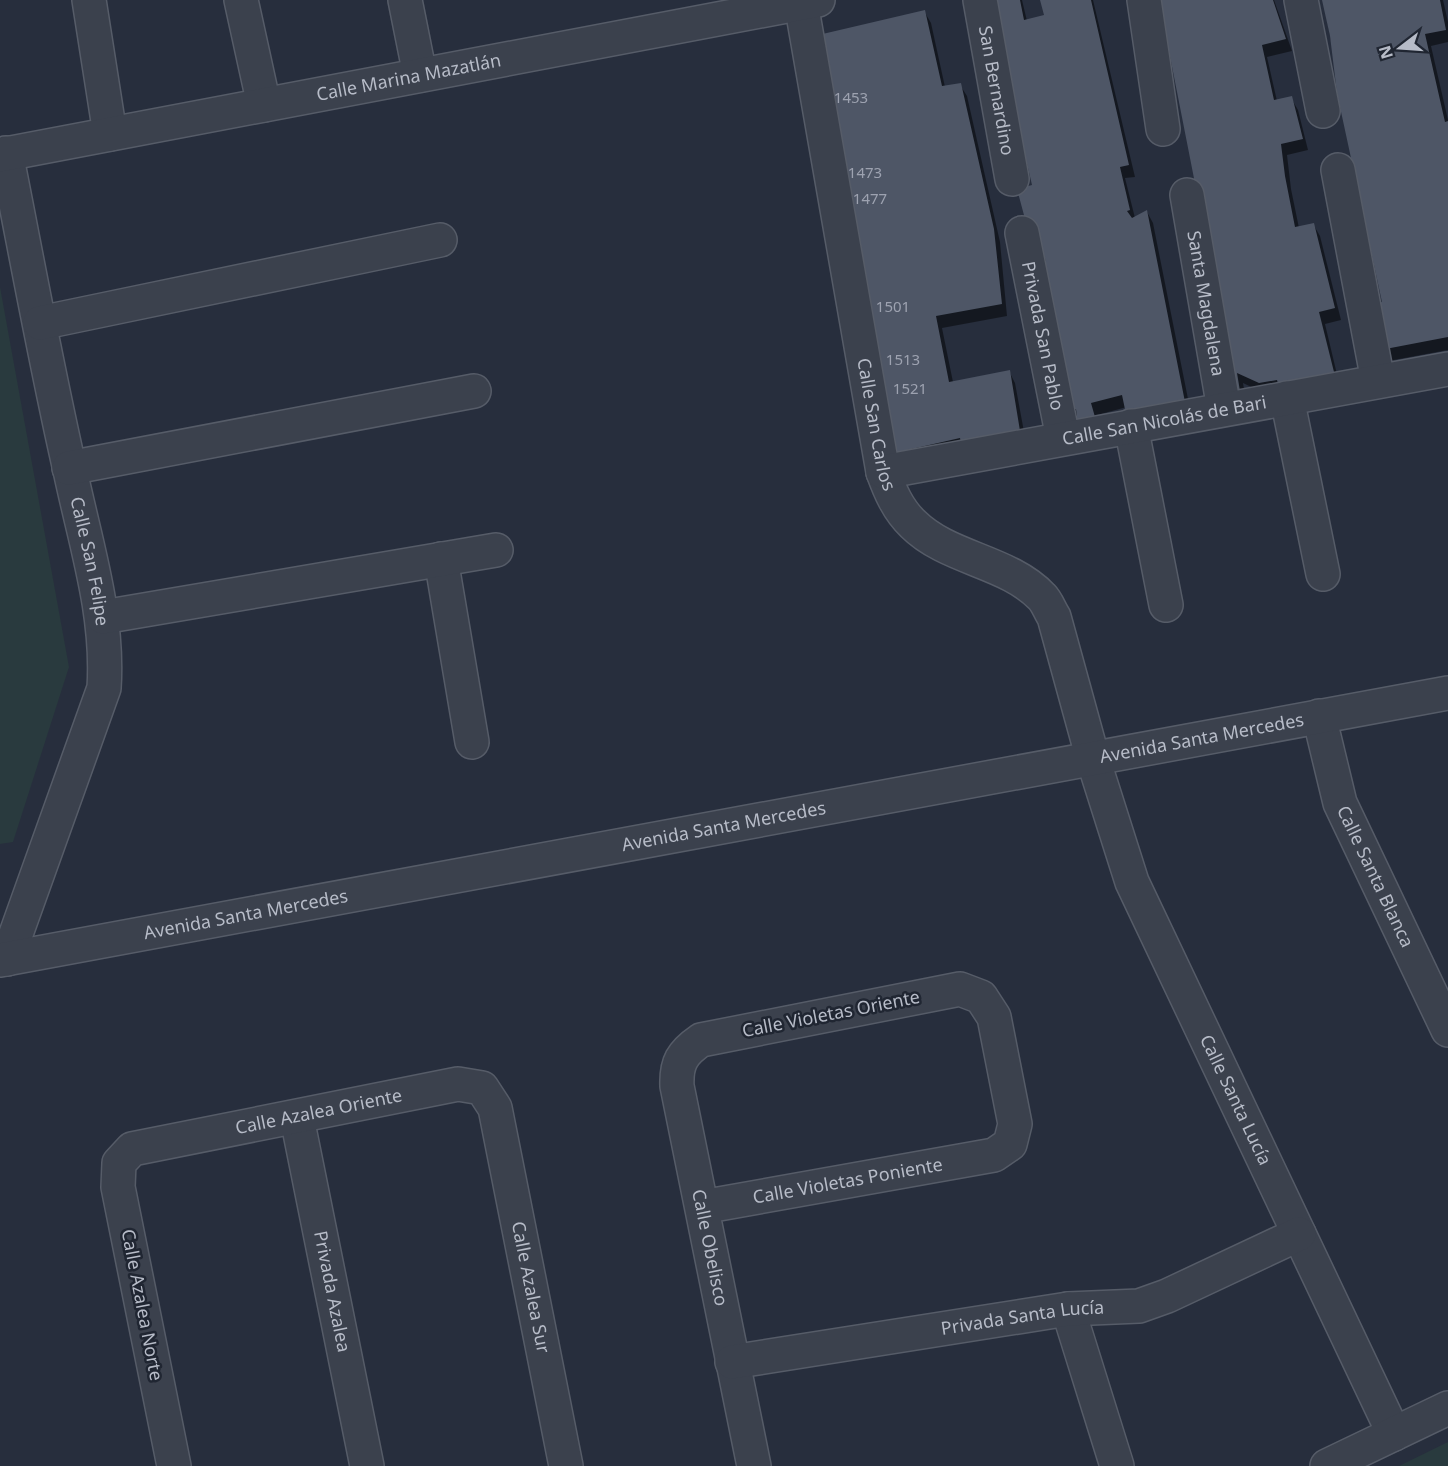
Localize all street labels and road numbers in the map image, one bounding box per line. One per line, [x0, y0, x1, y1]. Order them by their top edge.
street label: San Bernardino [974, 24, 1021, 157]
street label: Calle Marina Mazatlán [314, 47, 503, 106]
street label: Santa Magdalena [1182, 229, 1231, 378]
street label: Privada San Pablo [1017, 259, 1070, 412]
street label: Calle San Carlos [852, 356, 902, 494]
street label: Calle San Nicolás de Bari [1060, 389, 1268, 450]
street label: Calle San Felipe [65, 494, 115, 627]
street label: Avenida Santa Mercedes [1098, 707, 1306, 768]
street label: Avenida Santa Mercedes [620, 795, 828, 856]
street label: Calle Santa Blanca [1332, 801, 1420, 951]
street label: Avenida Santa Mercedes [142, 883, 350, 944]
street label: Calle Violetas Oriente [740, 984, 922, 1042]
street label: Calle Santa Lucía [1195, 1030, 1278, 1169]
street label: Calle Azalea Oriente [233, 1082, 404, 1139]
street label: Calle Violetas Poniente [751, 1151, 944, 1209]
street label: Calle Obelisco [687, 1187, 734, 1308]
street label: Calle Azalea Sur [507, 1219, 556, 1356]
street label: Calle Azalea Norte [117, 1227, 169, 1383]
street label: Privada Azalea [309, 1229, 357, 1354]
street label: Privada Santa Lucía [939, 1294, 1105, 1340]

